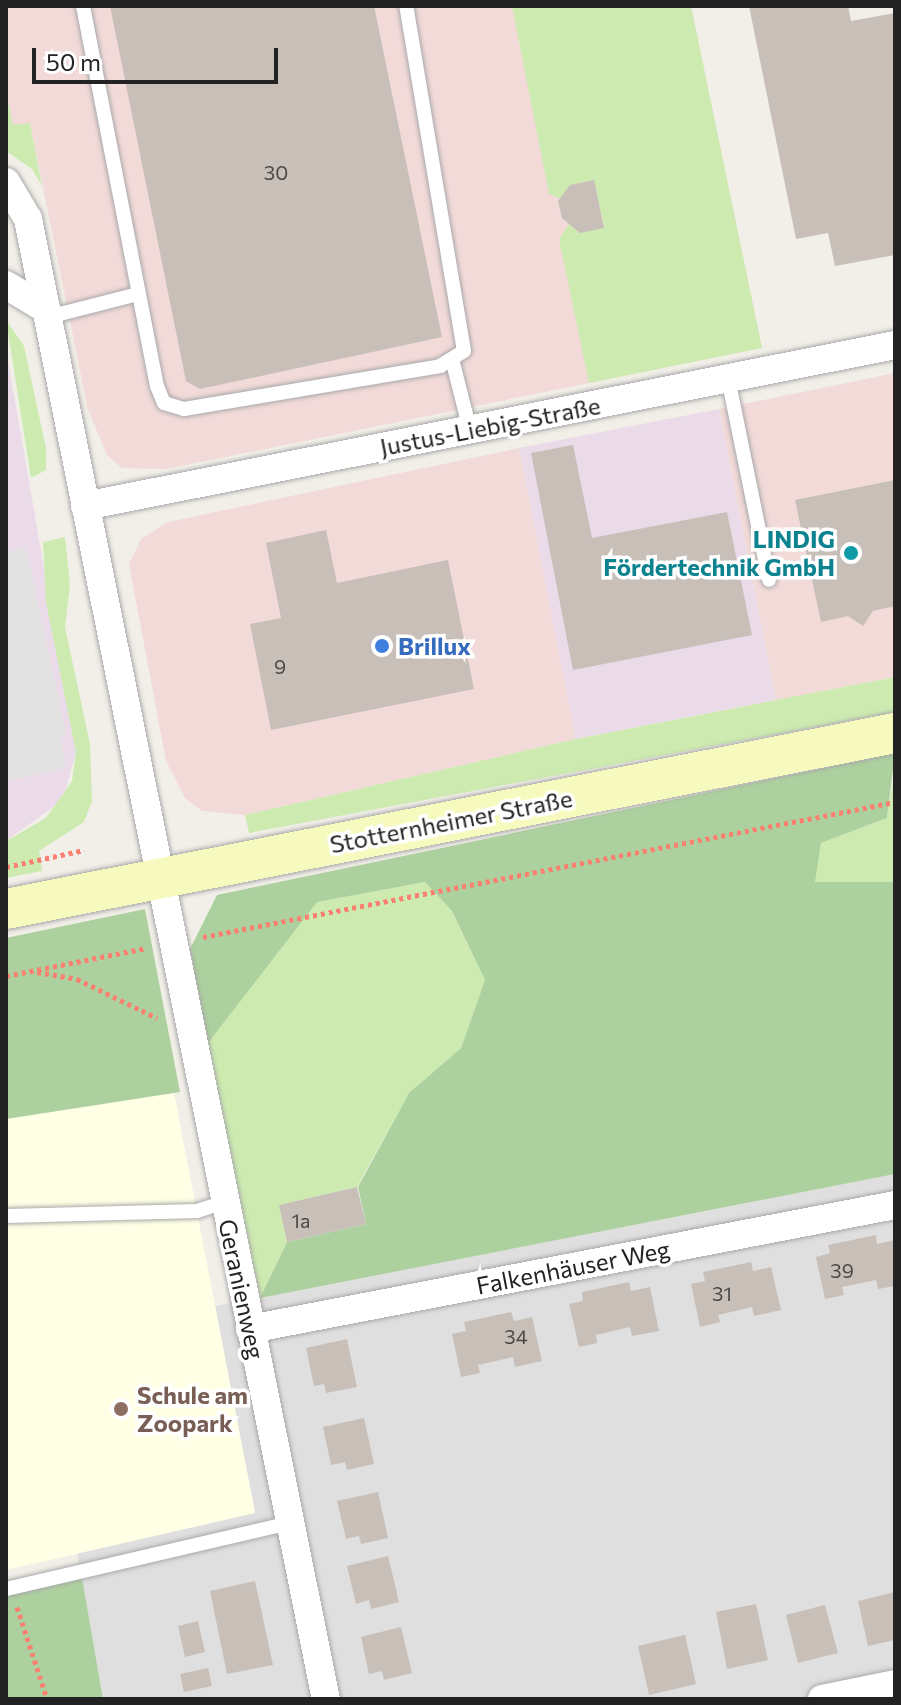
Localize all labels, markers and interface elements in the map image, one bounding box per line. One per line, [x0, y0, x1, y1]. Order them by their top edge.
scale bar [36, 32, 282, 82]
text: 50 m [46, 47, 101, 76]
house number: 30 [264, 160, 288, 184]
street label: Justus-Liebig-Straße [377, 391, 603, 461]
place label: LINDIG Fördertechnik GmbH [603, 525, 835, 581]
marker: LINDIG Fördertechnik GmbH [842, 544, 860, 562]
place label: Brillux [398, 632, 471, 660]
marker: Brillux [373, 637, 391, 655]
house number: 9 [274, 654, 286, 678]
street label: Stotternheimer Straße [327, 783, 575, 859]
house number: 1a [291, 1208, 311, 1232]
street label: Geranienweg [213, 1216, 271, 1362]
street label: Falkenhäuser Weg [474, 1234, 672, 1300]
house number: 39 [830, 1258, 854, 1282]
house number: 31 [712, 1281, 732, 1305]
house number: 34 [504, 1324, 528, 1348]
place label: Schule am Zoopark [137, 1381, 248, 1437]
marker: Schule am Zoopark [112, 1400, 130, 1418]

